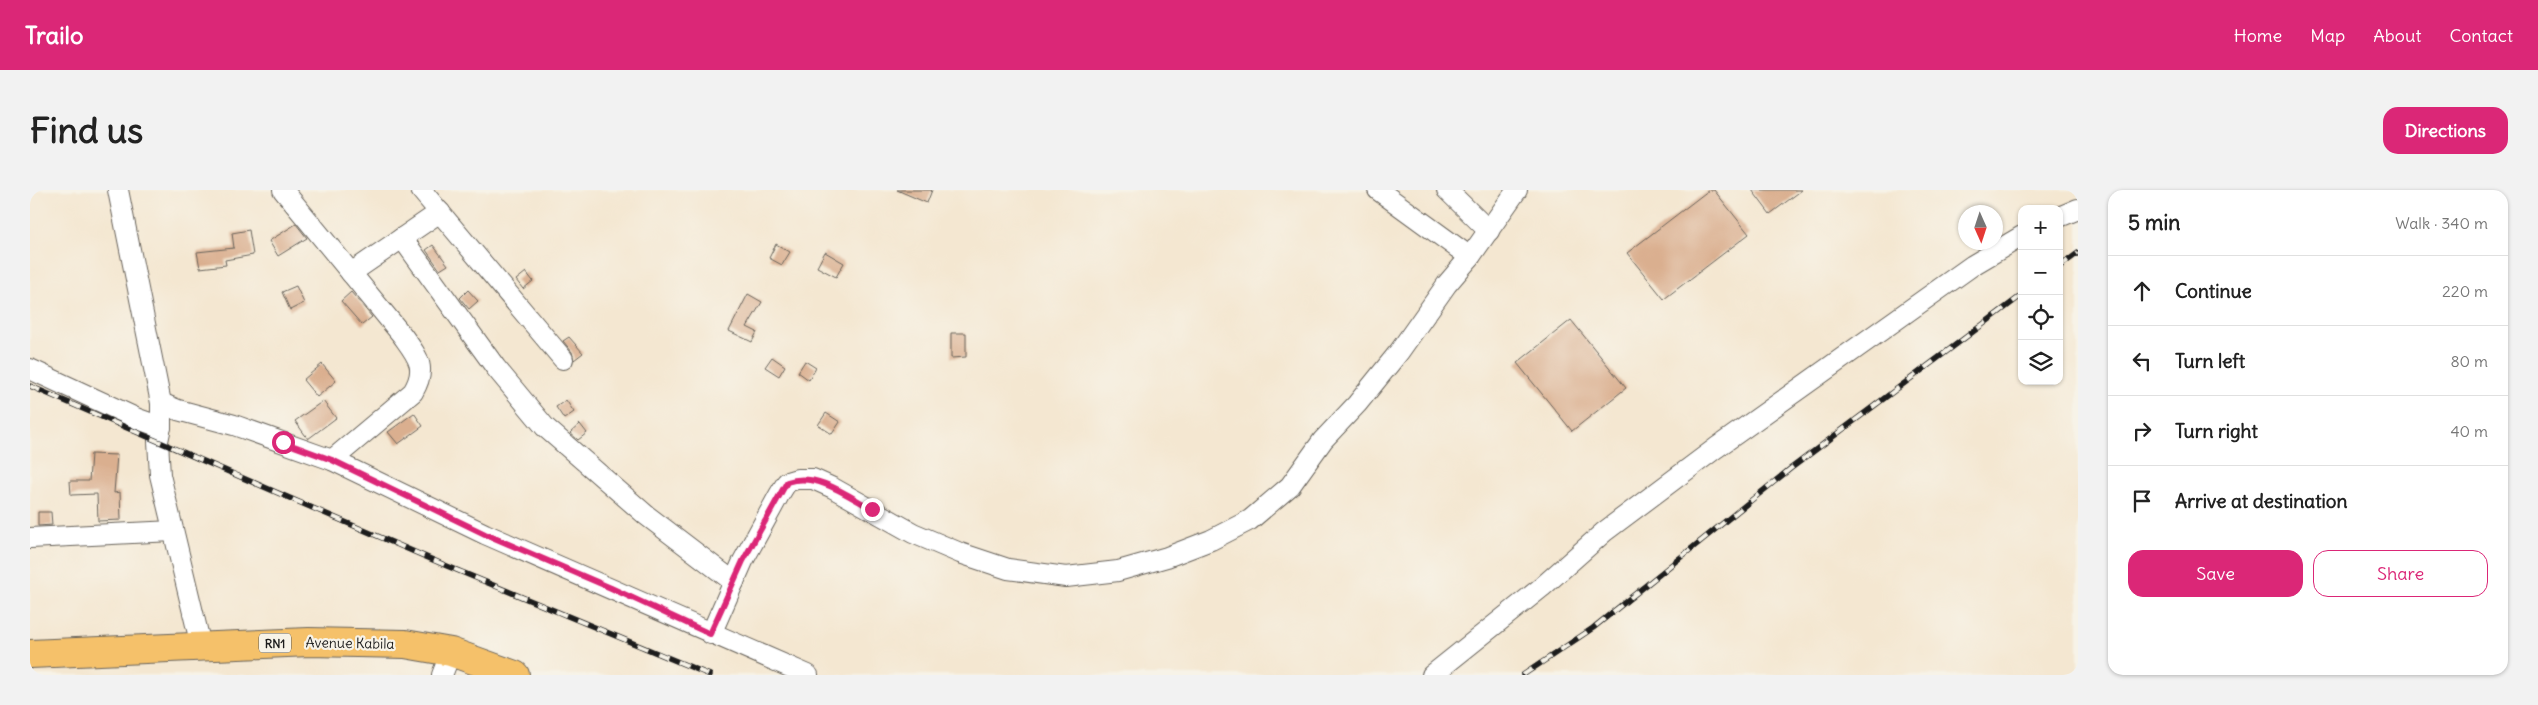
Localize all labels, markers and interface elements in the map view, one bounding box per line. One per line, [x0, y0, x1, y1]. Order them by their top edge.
text: Trailo [25, 20, 83, 50]
text: Home [2234, 24, 2282, 47]
text: Map [2310, 24, 2345, 47]
text: About [2373, 24, 2421, 47]
text: Contact [2449, 24, 2513, 47]
button: Directions [2383, 107, 2508, 154]
text: Find us [30, 108, 143, 152]
north arrow [1958, 205, 2003, 250]
map controls [2018, 205, 2063, 385]
button: + [2018, 205, 2063, 250]
text: 5 min [2128, 209, 2180, 236]
text: Walk · 340 m [2395, 213, 2488, 233]
button: − [2018, 250, 2063, 295]
icon: ahead [2128, 277, 2156, 305]
text: Continue [2175, 279, 2252, 303]
text: 220 m [2442, 281, 2488, 301]
button: locate [2018, 295, 2063, 340]
button: layers [2018, 340, 2063, 385]
icon: left [2128, 347, 2156, 375]
text: Turn left [2175, 349, 2245, 373]
text: 80 m [2450, 351, 2488, 371]
icon: right [2128, 417, 2156, 445]
text: Turn right [2175, 419, 2258, 443]
text: 40 m [2450, 421, 2488, 441]
route start [272, 431, 295, 454]
icon: arrive [2128, 487, 2156, 515]
text: Arrive at destination [2175, 489, 2348, 513]
route end [861, 498, 884, 521]
button: Save [2128, 550, 2303, 597]
button: Share [2313, 550, 2488, 597]
road number: RN1 [259, 633, 291, 652]
street label: Avenue Kabila [305, 633, 395, 653]

